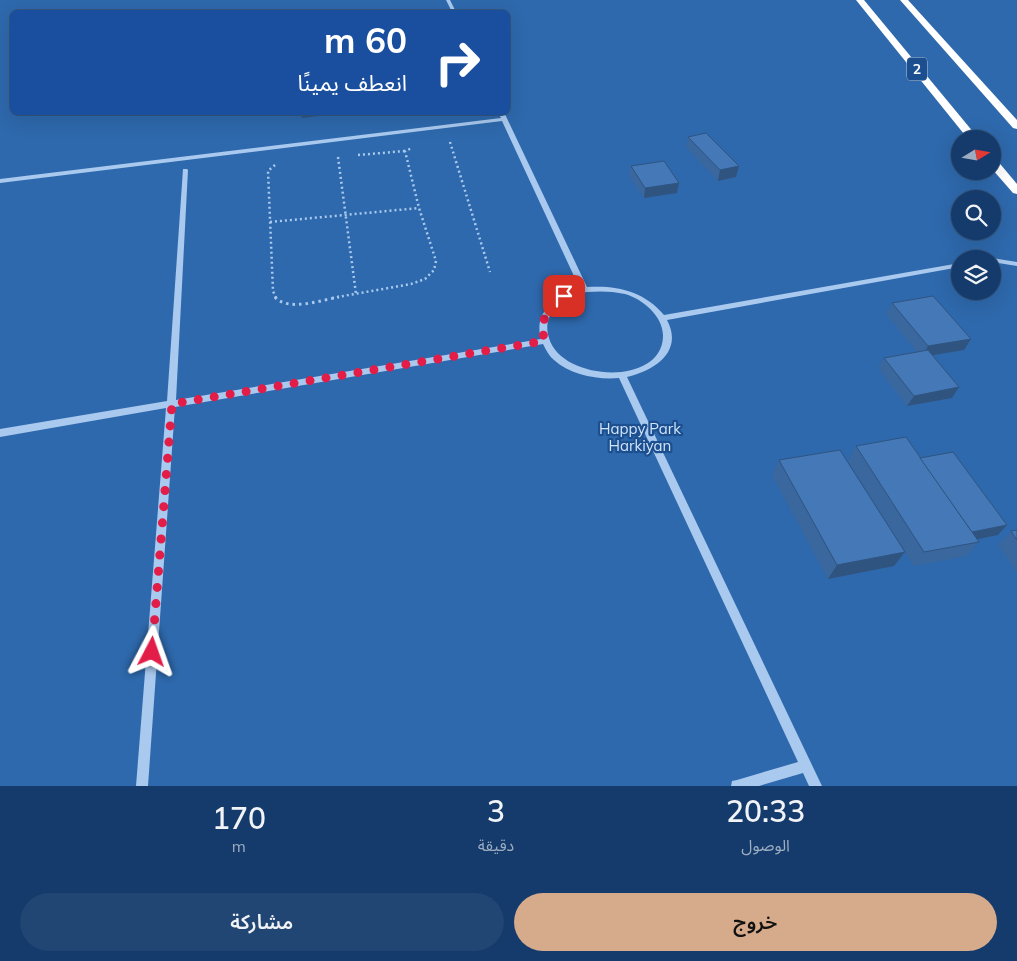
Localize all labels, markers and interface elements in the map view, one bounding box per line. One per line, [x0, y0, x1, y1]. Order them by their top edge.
text: 60 m [324, 18, 407, 62]
icon: right [425, 30, 490, 95]
road number: 2 [907, 58, 927, 80]
text: انعطف يمينًا [297, 69, 407, 97]
north arrow [951, 130, 1001, 180]
map controls [951, 130, 1001, 300]
button: search [951, 190, 1001, 240]
button: layers [951, 250, 1001, 300]
pin [543, 275, 585, 317]
icon: arrive [550, 282, 578, 310]
park label: Happy Park Harkiyan [599, 419, 681, 455]
position arrow [125, 625, 177, 677]
text: 3 [487, 792, 505, 830]
text: 20:33 [726, 792, 805, 830]
text: 170 [212, 799, 266, 837]
text: دقيقة [478, 835, 514, 855]
text: الوصول [741, 835, 790, 855]
text: m [232, 836, 246, 856]
button: مشاركة [20, 893, 504, 951]
button: خروج [514, 893, 997, 951]

